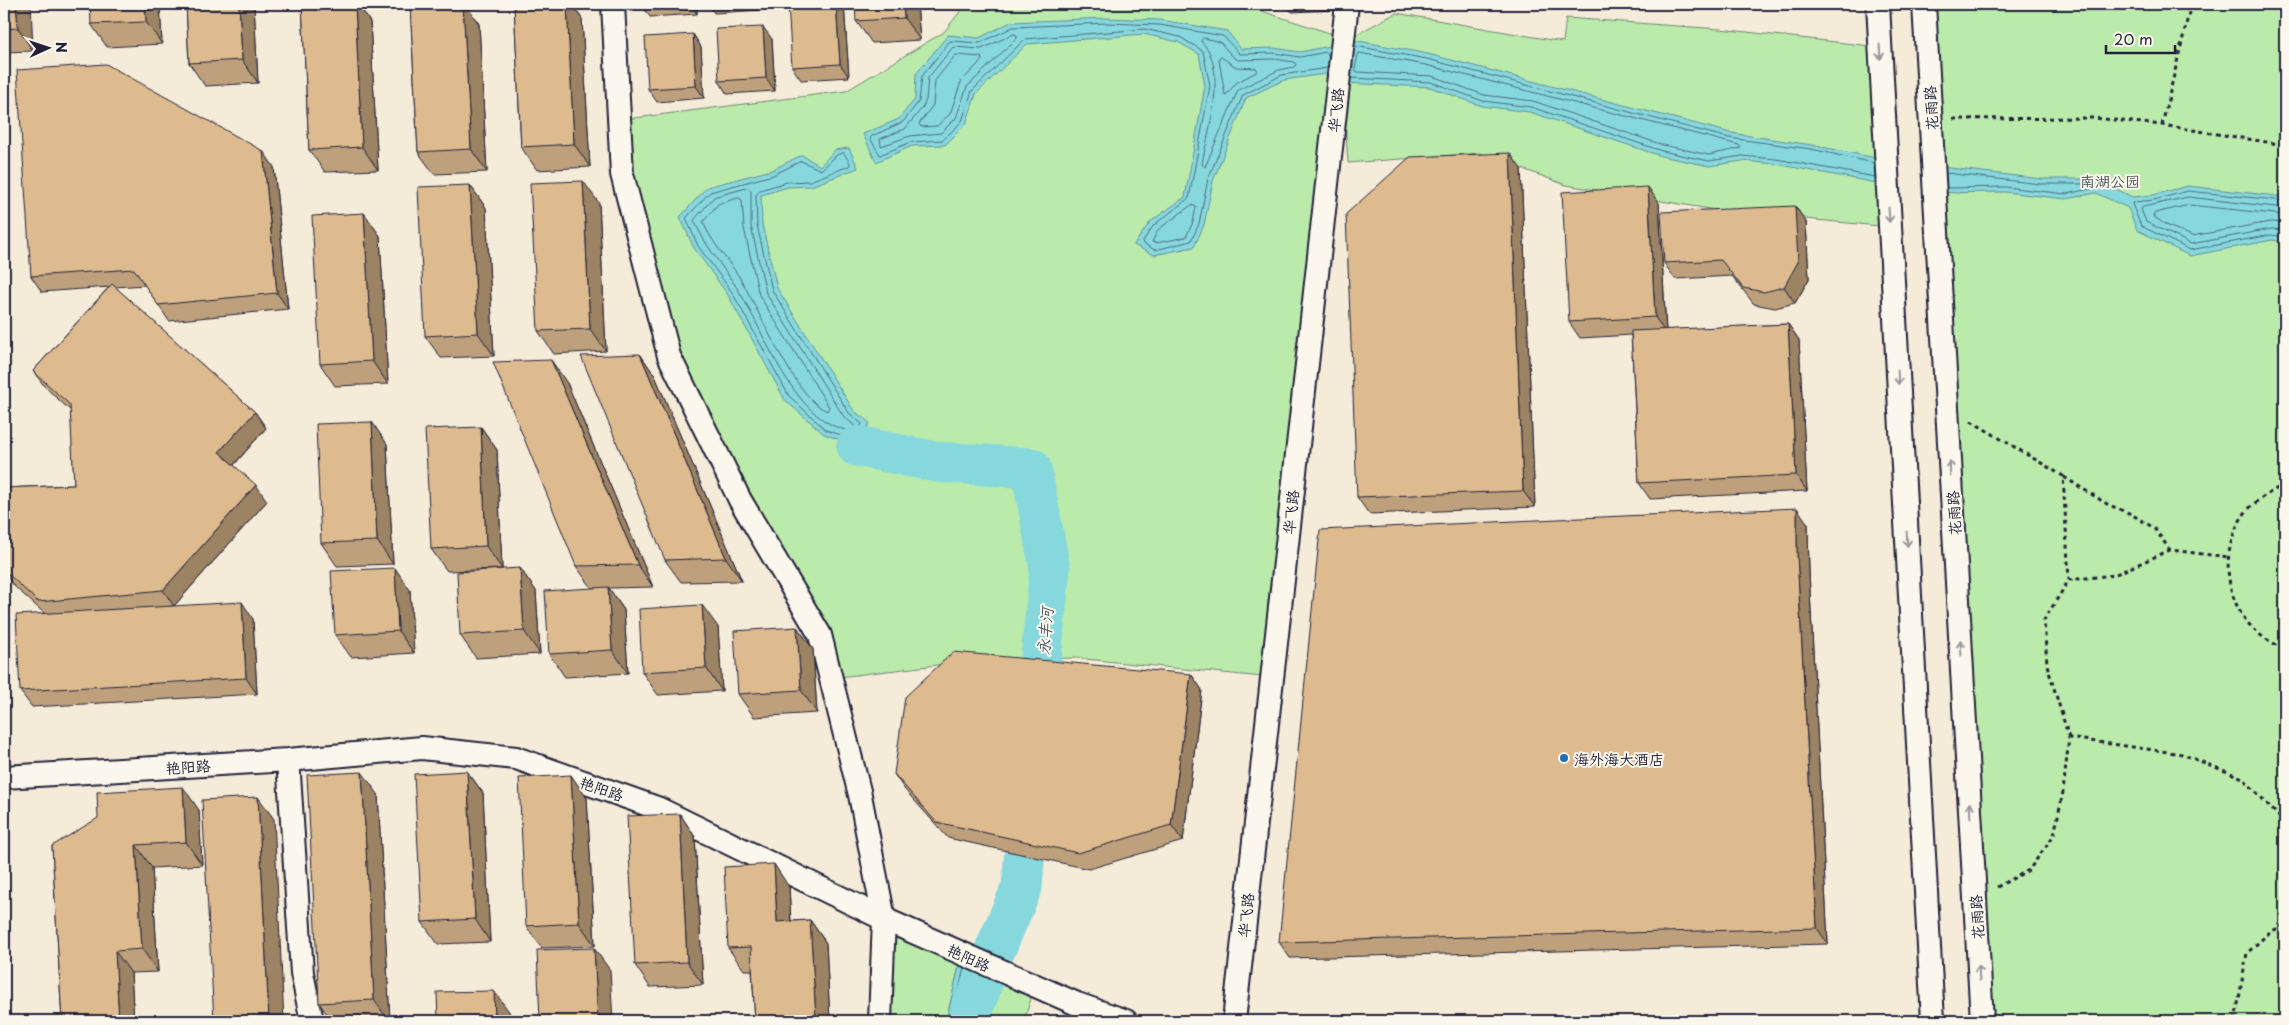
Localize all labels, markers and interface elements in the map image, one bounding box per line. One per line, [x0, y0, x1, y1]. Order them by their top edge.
north arrow [22, 22, 72, 72]
scale bar [2106, 22, 2175, 54]
text: 20 m [2114, 27, 2153, 50]
text: N [51, 41, 72, 53]
one-way arrow [1876, 44, 1885, 60]
street label: 花雨路 [1917, 85, 1943, 131]
street label: 华飞路 [1321, 86, 1349, 134]
park label: 南湖公园 [2080, 169, 2140, 192]
one-way arrow [1885, 206, 1894, 222]
one-way arrow [1893, 369, 1902, 385]
one-way arrow [1946, 461, 1955, 477]
street label: 华飞路 [1276, 488, 1304, 536]
street label: 花雨路 [1940, 490, 1966, 536]
one-way arrow [1902, 531, 1911, 547]
water label: 永丰河 [1030, 603, 1058, 656]
one-way arrow [1956, 640, 1965, 656]
place label: 海外海大酒店 [1574, 747, 1664, 770]
marker: 海外海大酒店 [1558, 752, 1570, 764]
street label: 艳阳路 [165, 753, 211, 779]
street label: 艳阳路 [577, 770, 627, 806]
one-way arrow [1965, 803, 1974, 819]
street label: 华飞路 [1231, 891, 1259, 939]
street label: 花雨路 [1963, 894, 1989, 940]
street label: 艳阳路 [944, 937, 994, 977]
one-way arrow [1974, 965, 1983, 981]

